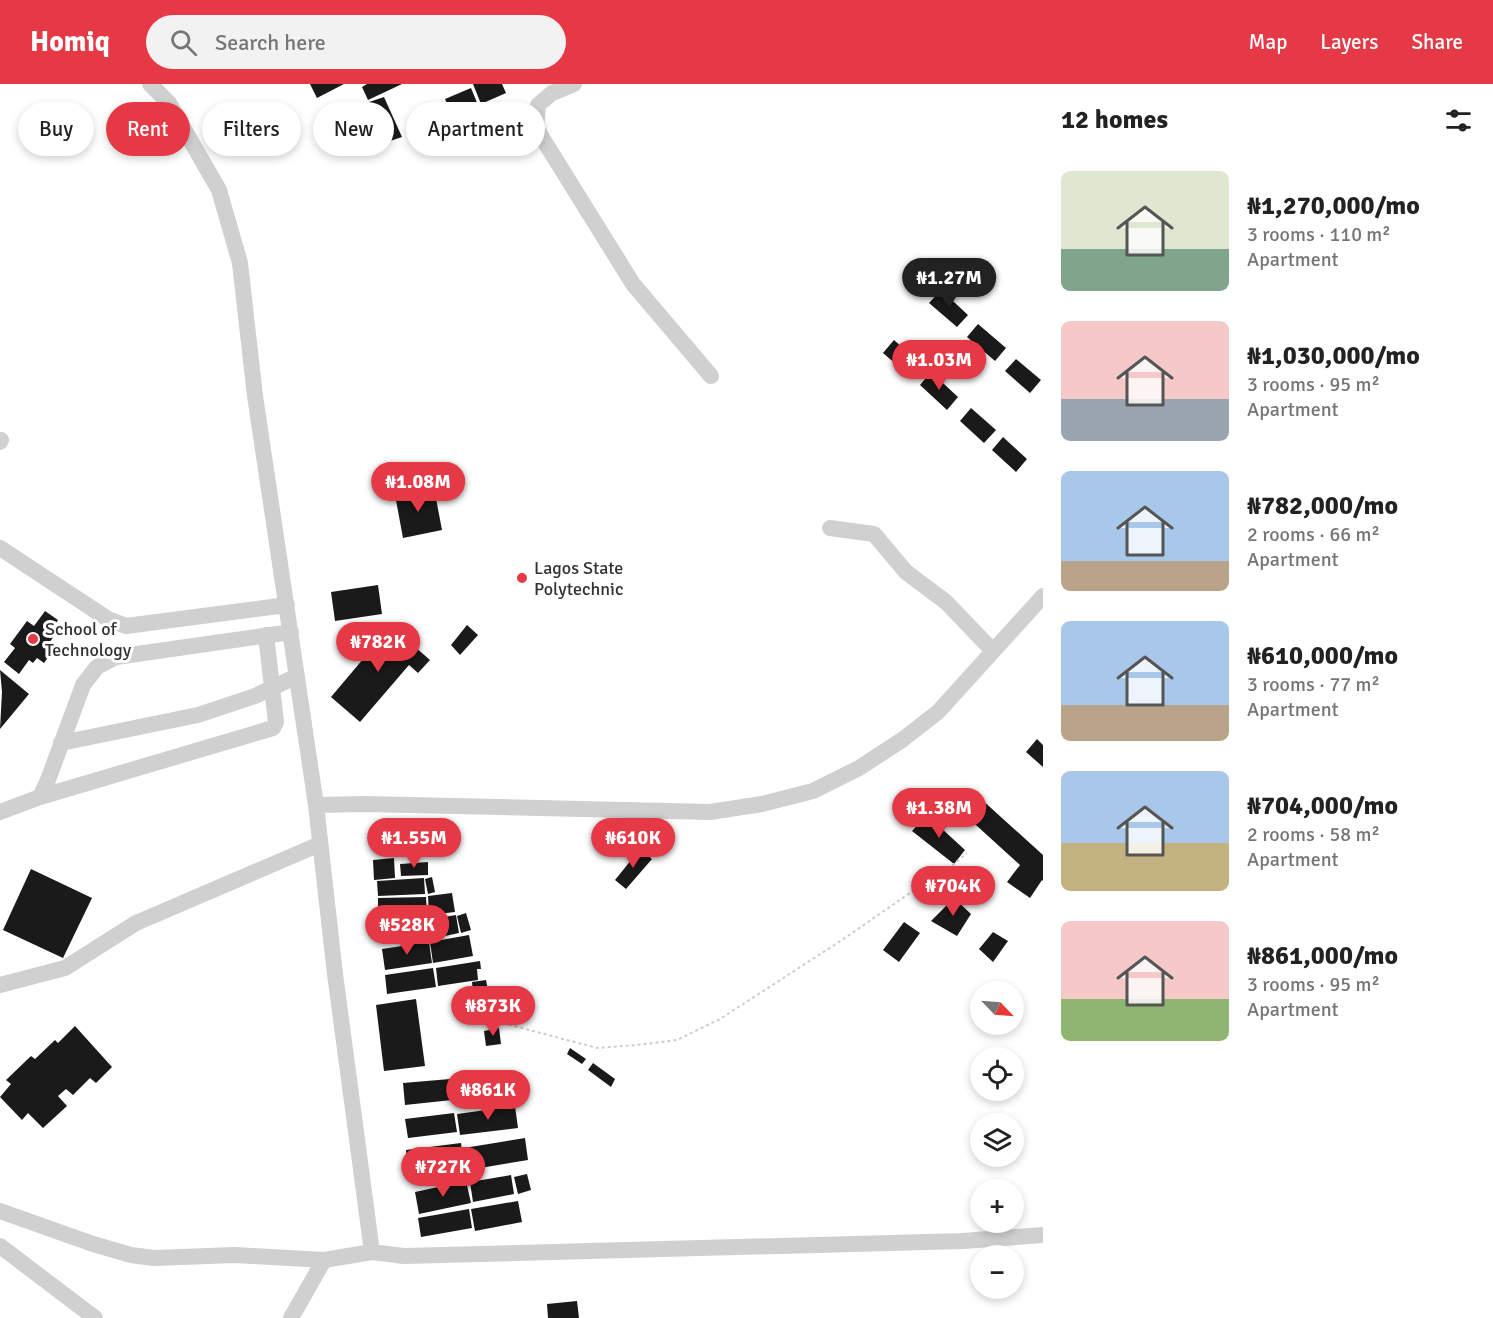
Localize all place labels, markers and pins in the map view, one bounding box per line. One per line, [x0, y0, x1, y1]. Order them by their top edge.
pin: ₦1.27M [900, 258, 998, 309]
pin: ₦1.03M [890, 340, 988, 391]
pin: ₦1.08M [369, 462, 467, 513]
place label: Lagos State Polytechnic [534, 557, 623, 600]
marker: Lagos State Polytechnic [515, 571, 529, 585]
place label: School of Technology [45, 618, 132, 661]
pin: ₦782K [336, 622, 420, 673]
marker: School of Technology [26, 632, 40, 646]
pin: ₦1.38M [890, 788, 988, 839]
pin: ₦1.55M [365, 818, 463, 869]
pin: ₦610K [591, 818, 675, 869]
pin: ₦704K [911, 866, 995, 917]
pin: ₦528K [365, 905, 449, 956]
pin: ₦873K [451, 986, 535, 1037]
pin: ₦861K [446, 1070, 530, 1121]
pin: ₦727K [401, 1147, 485, 1198]

